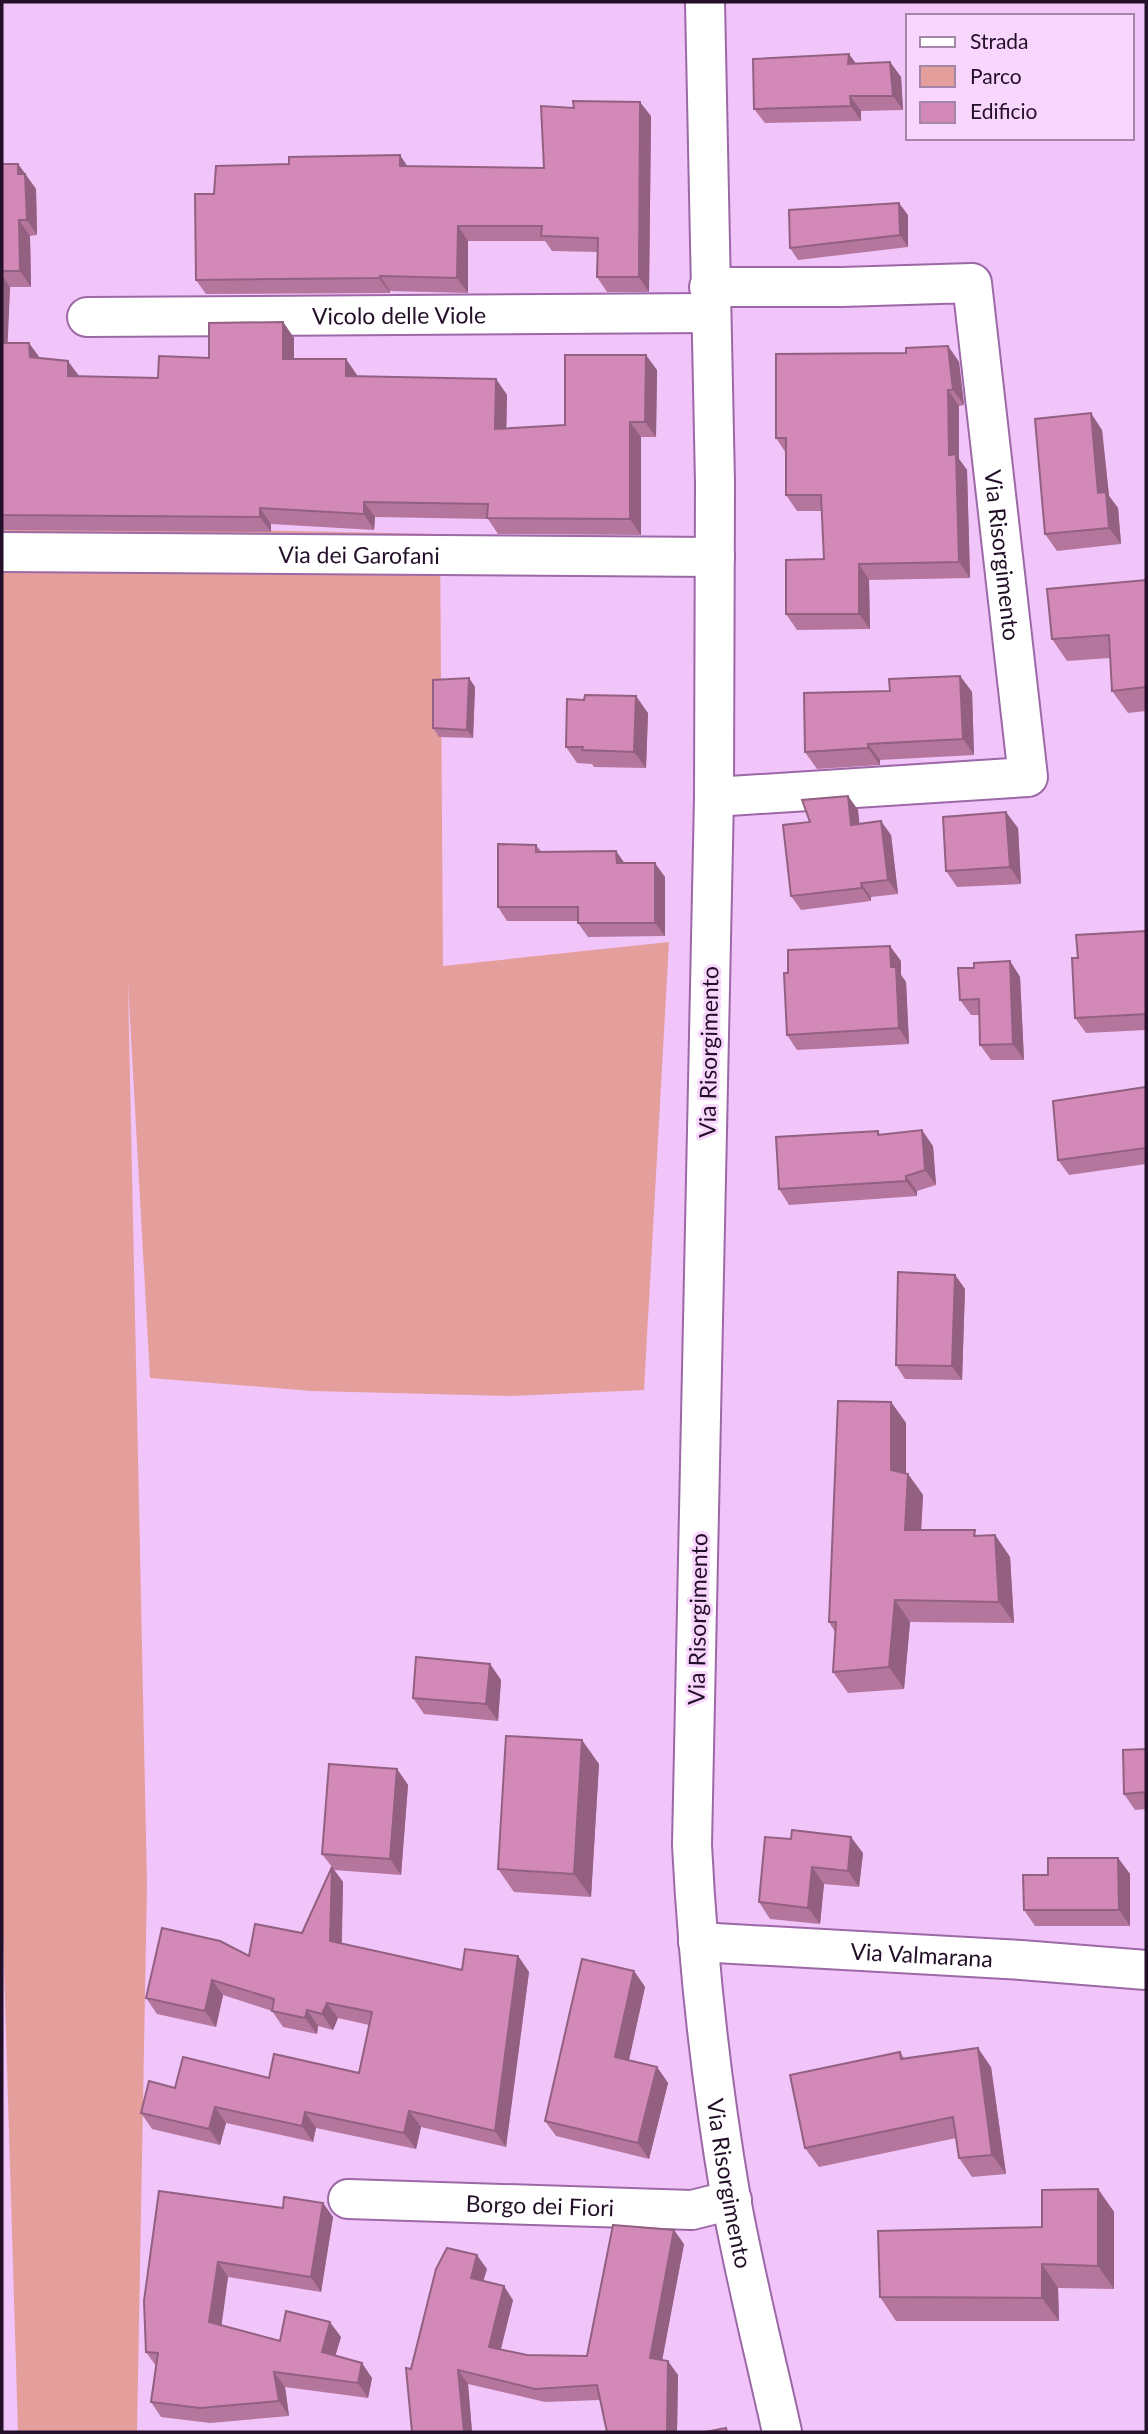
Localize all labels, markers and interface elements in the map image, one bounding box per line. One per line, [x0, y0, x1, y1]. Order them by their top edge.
legend [906, 14, 1134, 140]
text: Strada [970, 28, 1029, 53]
text: Parco [970, 63, 1022, 88]
text: Edificio [970, 98, 1038, 123]
street label: Vicolo delle Viole [312, 300, 486, 330]
street label: Via Risorgimento [979, 468, 1026, 642]
street label: Via dei Garofani [278, 540, 440, 569]
street label: Via Risorgimento [693, 966, 723, 1138]
street label: Via Risorgimento [682, 1533, 712, 1705]
street label: Via Valmarana [850, 1937, 994, 1972]
street label: Via Risorgimento [702, 2097, 758, 2271]
street label: Borgo dei Fiori [465, 2189, 615, 2222]

